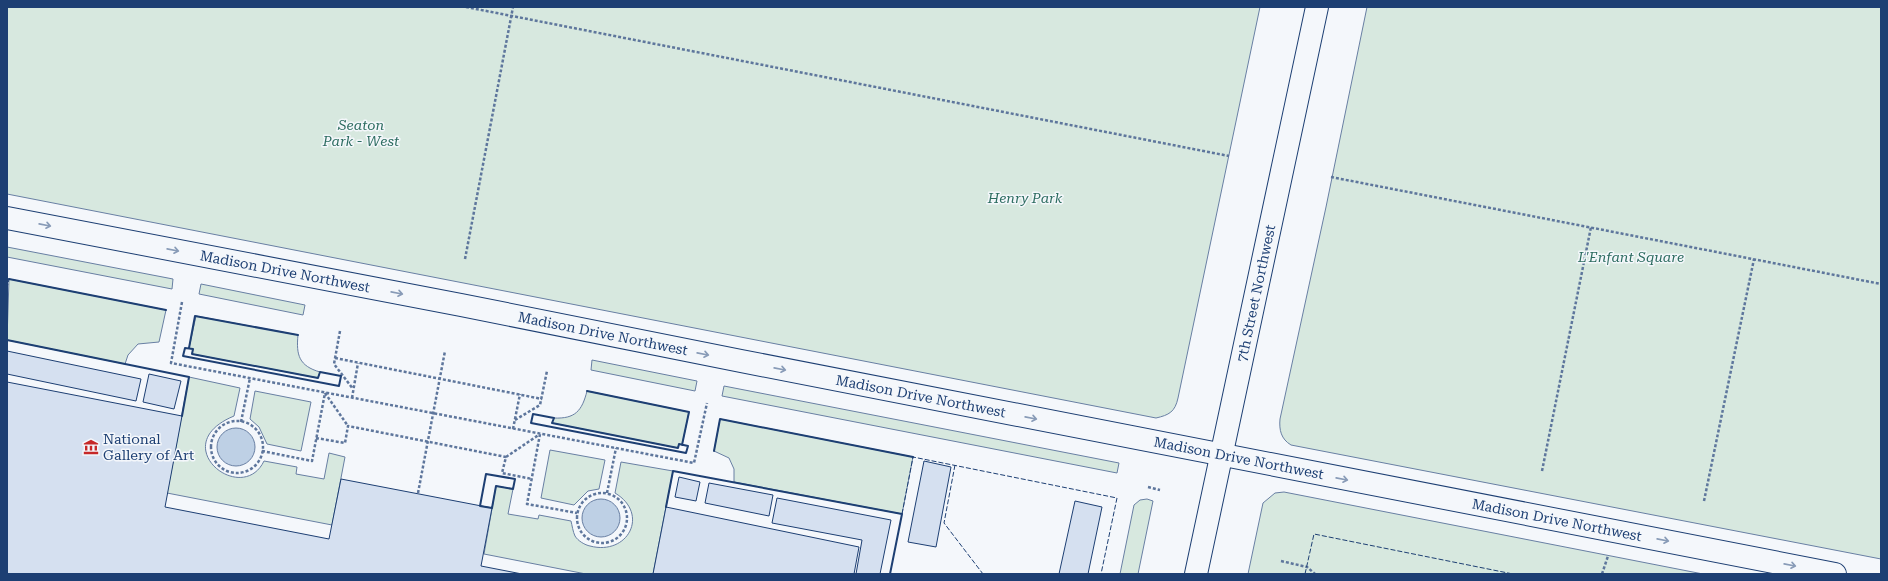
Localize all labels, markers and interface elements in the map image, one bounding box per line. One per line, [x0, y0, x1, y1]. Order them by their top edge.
park label: Seaton Park - West [322, 117, 400, 149]
park label: Henry Park [987, 190, 1063, 206]
one-way arrow [38, 222, 51, 230]
street label: 7th Street Northwest [1233, 223, 1278, 363]
one-way arrow [166, 246, 179, 254]
street label: Madison Drive Northwest [199, 247, 371, 295]
park label: L'Enfant Square [1577, 249, 1684, 265]
one-way arrow [390, 289, 403, 297]
street label: Madison Drive Northwest [517, 309, 689, 358]
one-way arrow [696, 350, 709, 358]
one-way arrow [773, 365, 786, 373]
street label: Madison Drive Northwest [834, 372, 1007, 420]
one-way arrow [1024, 414, 1037, 422]
place label: National Gallery of Art [103, 431, 194, 463]
street label: Madison Drive Northwest [1153, 434, 1325, 482]
museum icon: National Gallery of Art [82, 438, 100, 456]
one-way arrow [1336, 475, 1349, 483]
street label: Madison Drive Northwest [1471, 495, 1643, 544]
one-way arrow [1656, 537, 1669, 545]
one-way arrow [1783, 562, 1796, 570]

